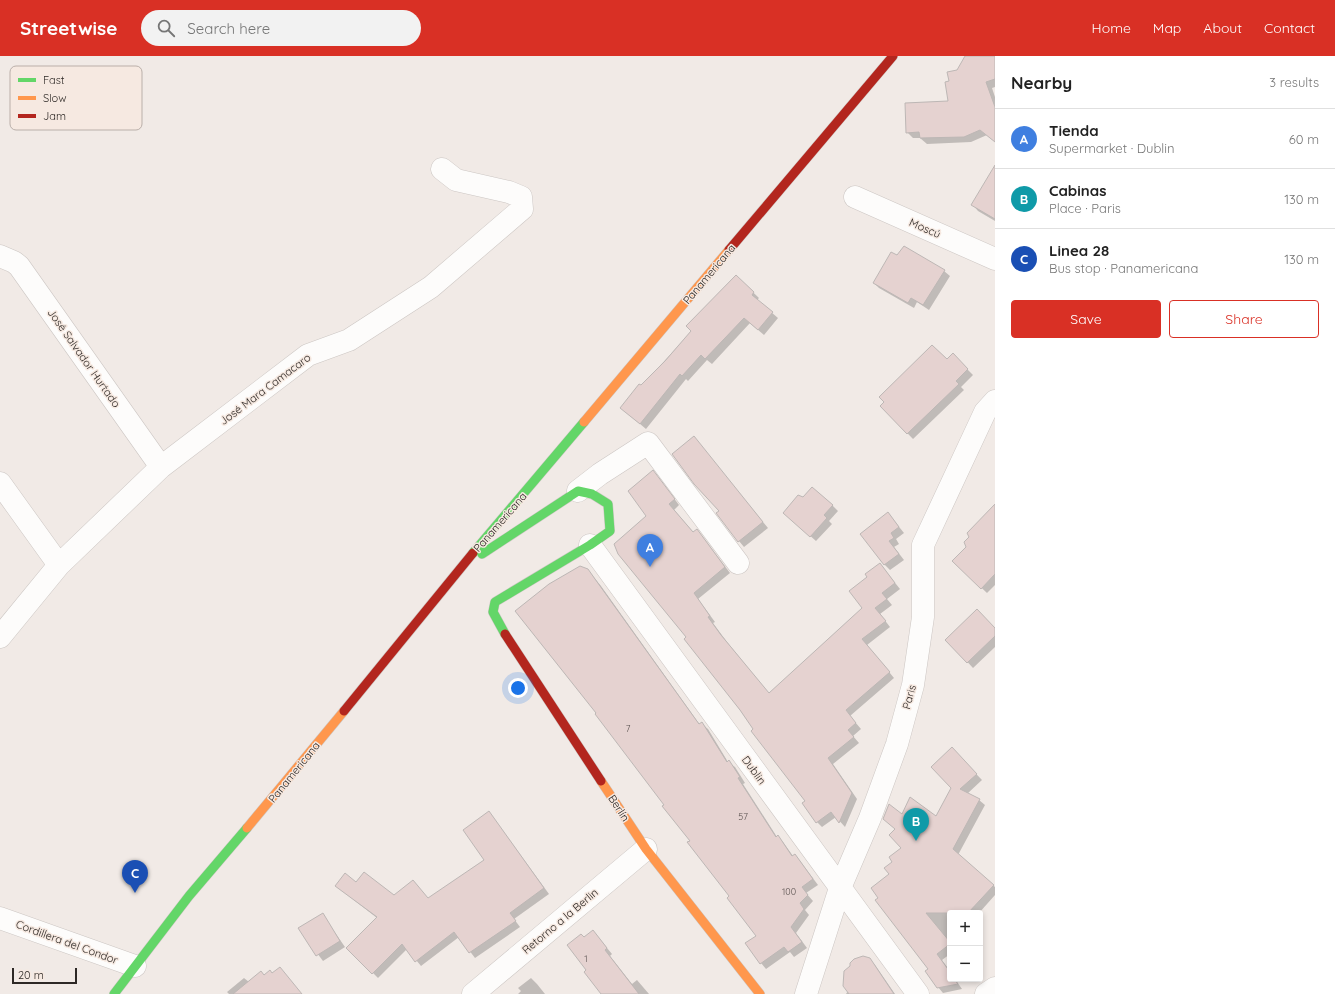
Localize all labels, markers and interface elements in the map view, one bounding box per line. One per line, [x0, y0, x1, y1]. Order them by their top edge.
search box [141, 10, 421, 46]
text: Streetwise [20, 16, 117, 40]
icon: search [155, 17, 177, 39]
text: Search here [187, 19, 270, 38]
text: Home [1092, 19, 1131, 37]
text: Map [1153, 19, 1181, 37]
text: About [1203, 19, 1242, 37]
text: Contact [1264, 19, 1315, 37]
legend [10, 66, 142, 130]
text: Nearby [1011, 72, 1072, 93]
text: Fast [43, 73, 65, 87]
text: 3 results [1269, 74, 1319, 90]
text: Slow [43, 91, 67, 105]
text: Jam [43, 109, 66, 123]
text: Tienda [1049, 121, 1099, 140]
text: A [1020, 131, 1028, 147]
text: 60 m [1289, 131, 1319, 147]
text: Supermarket · Dublin [1049, 140, 1175, 156]
text: Cabinas [1049, 181, 1106, 200]
text: B [1020, 191, 1028, 207]
text: 130 m [1284, 191, 1319, 207]
text: Place · Paris [1049, 200, 1121, 216]
street label: Moscú [907, 215, 943, 241]
street label: Panamericana [680, 241, 738, 307]
text: Linea 28 [1049, 241, 1109, 260]
text: C [1020, 251, 1028, 267]
text: 130 m [1284, 251, 1319, 267]
text: Bus stop · Panamericana [1049, 260, 1198, 276]
button: Save [1011, 300, 1161, 338]
button: Share [1169, 300, 1319, 338]
street label: José Salvador Hurtado [45, 306, 124, 410]
street label: José Mara Camacaro [217, 350, 314, 428]
street label: Panamericana [470, 489, 530, 555]
pin: A [637, 534, 663, 567]
your location [508, 678, 528, 698]
street label: Paris [899, 683, 919, 711]
house number: 7 [626, 723, 631, 734]
street label: Panamericana [265, 739, 323, 805]
street label: Dublin [739, 753, 769, 787]
street label: Berlín [605, 792, 633, 824]
pin: B [903, 808, 929, 841]
house number: 57 [738, 811, 748, 822]
pin: C [122, 860, 148, 893]
street label: Retorno a la Berlin [519, 885, 601, 957]
house number: 100 [782, 886, 796, 897]
map controls [947, 910, 983, 982]
button: + [947, 910, 983, 946]
street label: Cordillera del Condor [14, 917, 121, 967]
button: − [947, 946, 983, 982]
house number: 1 [584, 953, 588, 964]
scale bar [12, 966, 77, 985]
text: 20 m [18, 968, 44, 982]

